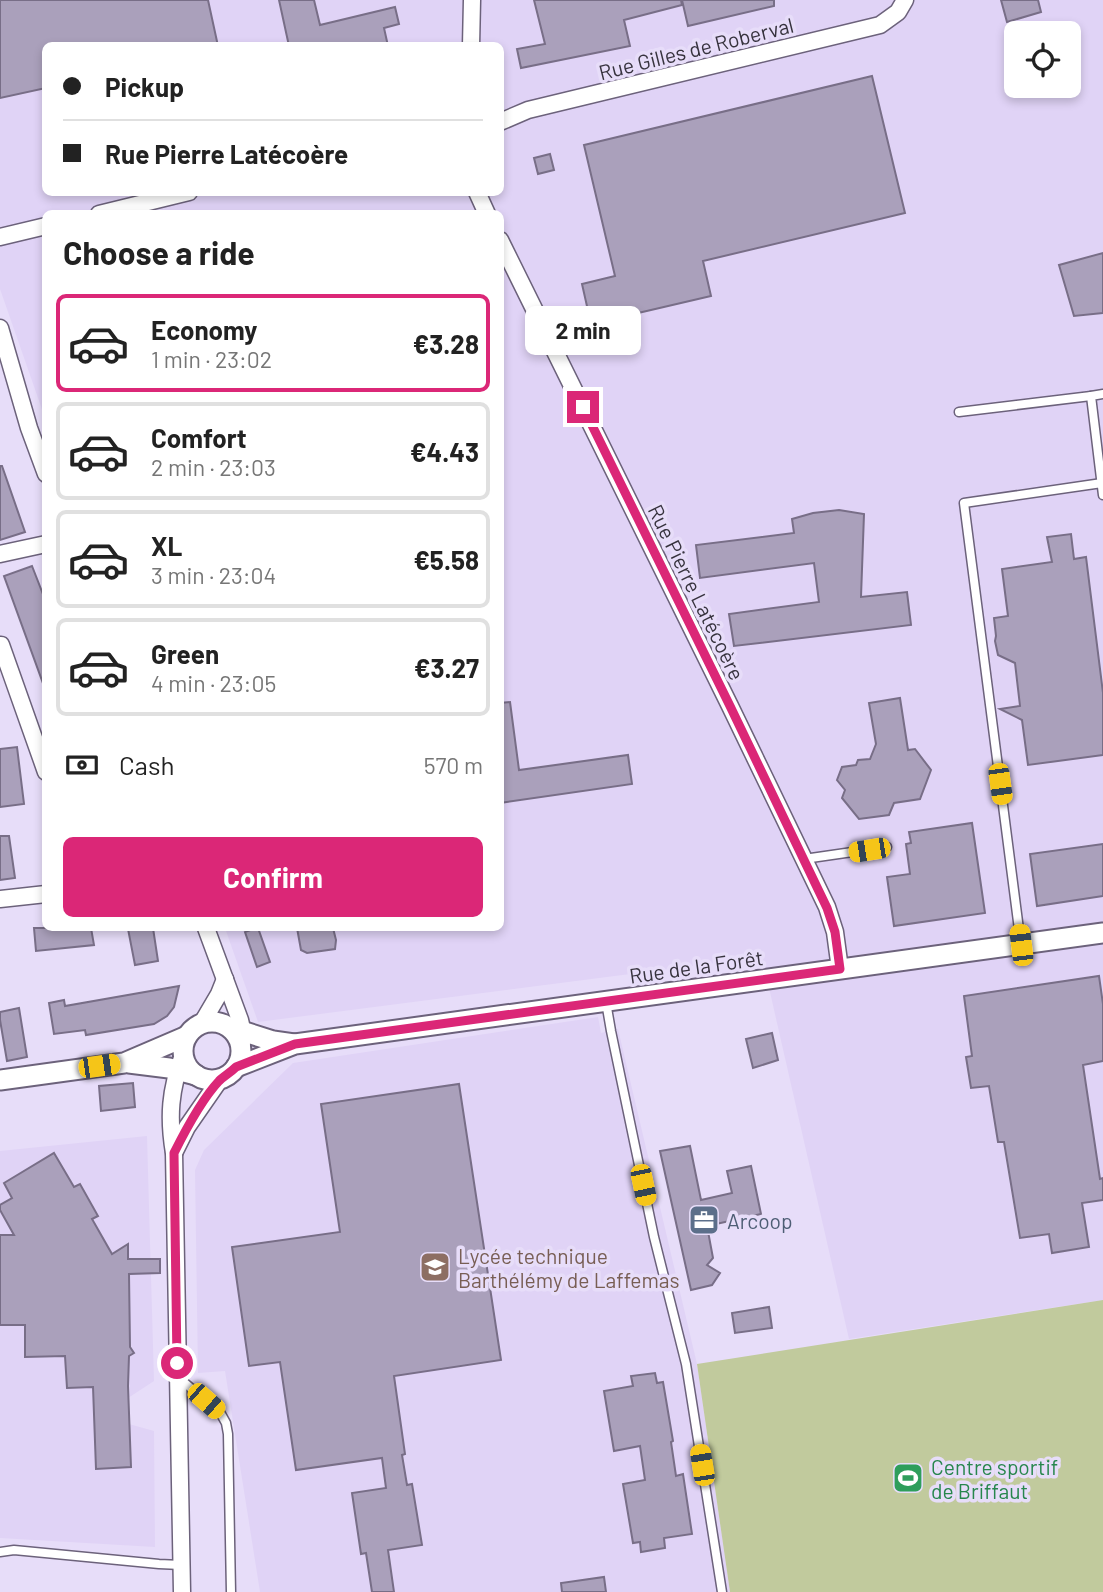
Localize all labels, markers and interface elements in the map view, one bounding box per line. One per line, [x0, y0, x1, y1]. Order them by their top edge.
street label: Rue Gilles de Roberval [596, 12, 796, 84]
map controls [1004, 21, 1081, 98]
button: locate [1004, 21, 1081, 98]
text: Pickup [105, 71, 184, 102]
text: Rue Pierre Latécoère [105, 138, 348, 169]
text: Choose a ride [63, 233, 255, 271]
callout: 2 min [525, 306, 641, 354]
icon: car [67, 312, 130, 375]
text: Economy [151, 314, 257, 345]
text: 2 min [555, 316, 611, 344]
text: €3.28 [413, 328, 479, 359]
text: 1 min · 23:02 [151, 345, 272, 373]
route end [567, 391, 599, 423]
icon: car [67, 420, 130, 483]
text: Comfort [151, 422, 247, 453]
text: €4.43 [410, 436, 479, 467]
text: 2 min · 23:03 [151, 453, 276, 481]
street label: Rue Pierre Latécoère [644, 500, 750, 684]
icon: car [67, 528, 130, 591]
text: XL [151, 530, 182, 561]
text: €5.58 [413, 544, 479, 575]
text: 3 min · 23:04 [151, 561, 276, 589]
icon: car [67, 636, 130, 699]
text: Green [151, 638, 219, 669]
text: €3.27 [414, 652, 479, 683]
text: 4 min · 23:05 [151, 669, 276, 697]
icon: cash [63, 746, 101, 784]
text: Cash [119, 749, 174, 780]
text: 570 m [424, 751, 483, 779]
car [987, 762, 1014, 806]
car [847, 836, 892, 864]
button: Confirm [63, 837, 483, 917]
car [1009, 923, 1034, 967]
street label: Rue de la Forêt [627, 944, 765, 988]
car [77, 1053, 122, 1079]
car [629, 1162, 658, 1208]
office icon: Arcoop [687, 1203, 721, 1237]
place label: Arcoop [727, 1208, 793, 1233]
place label: Lycée technique Barthélémy de Laffemas [458, 1243, 680, 1292]
school or university icon: Lycée technique Barthélémy de Laffemas [418, 1250, 452, 1284]
route start [161, 1347, 193, 1379]
car [184, 1379, 229, 1423]
car [689, 1443, 716, 1487]
place label: Centre sportif de Briffaut [931, 1454, 1058, 1503]
sports icon: Centre sportif de Briffaut [891, 1461, 925, 1495]

